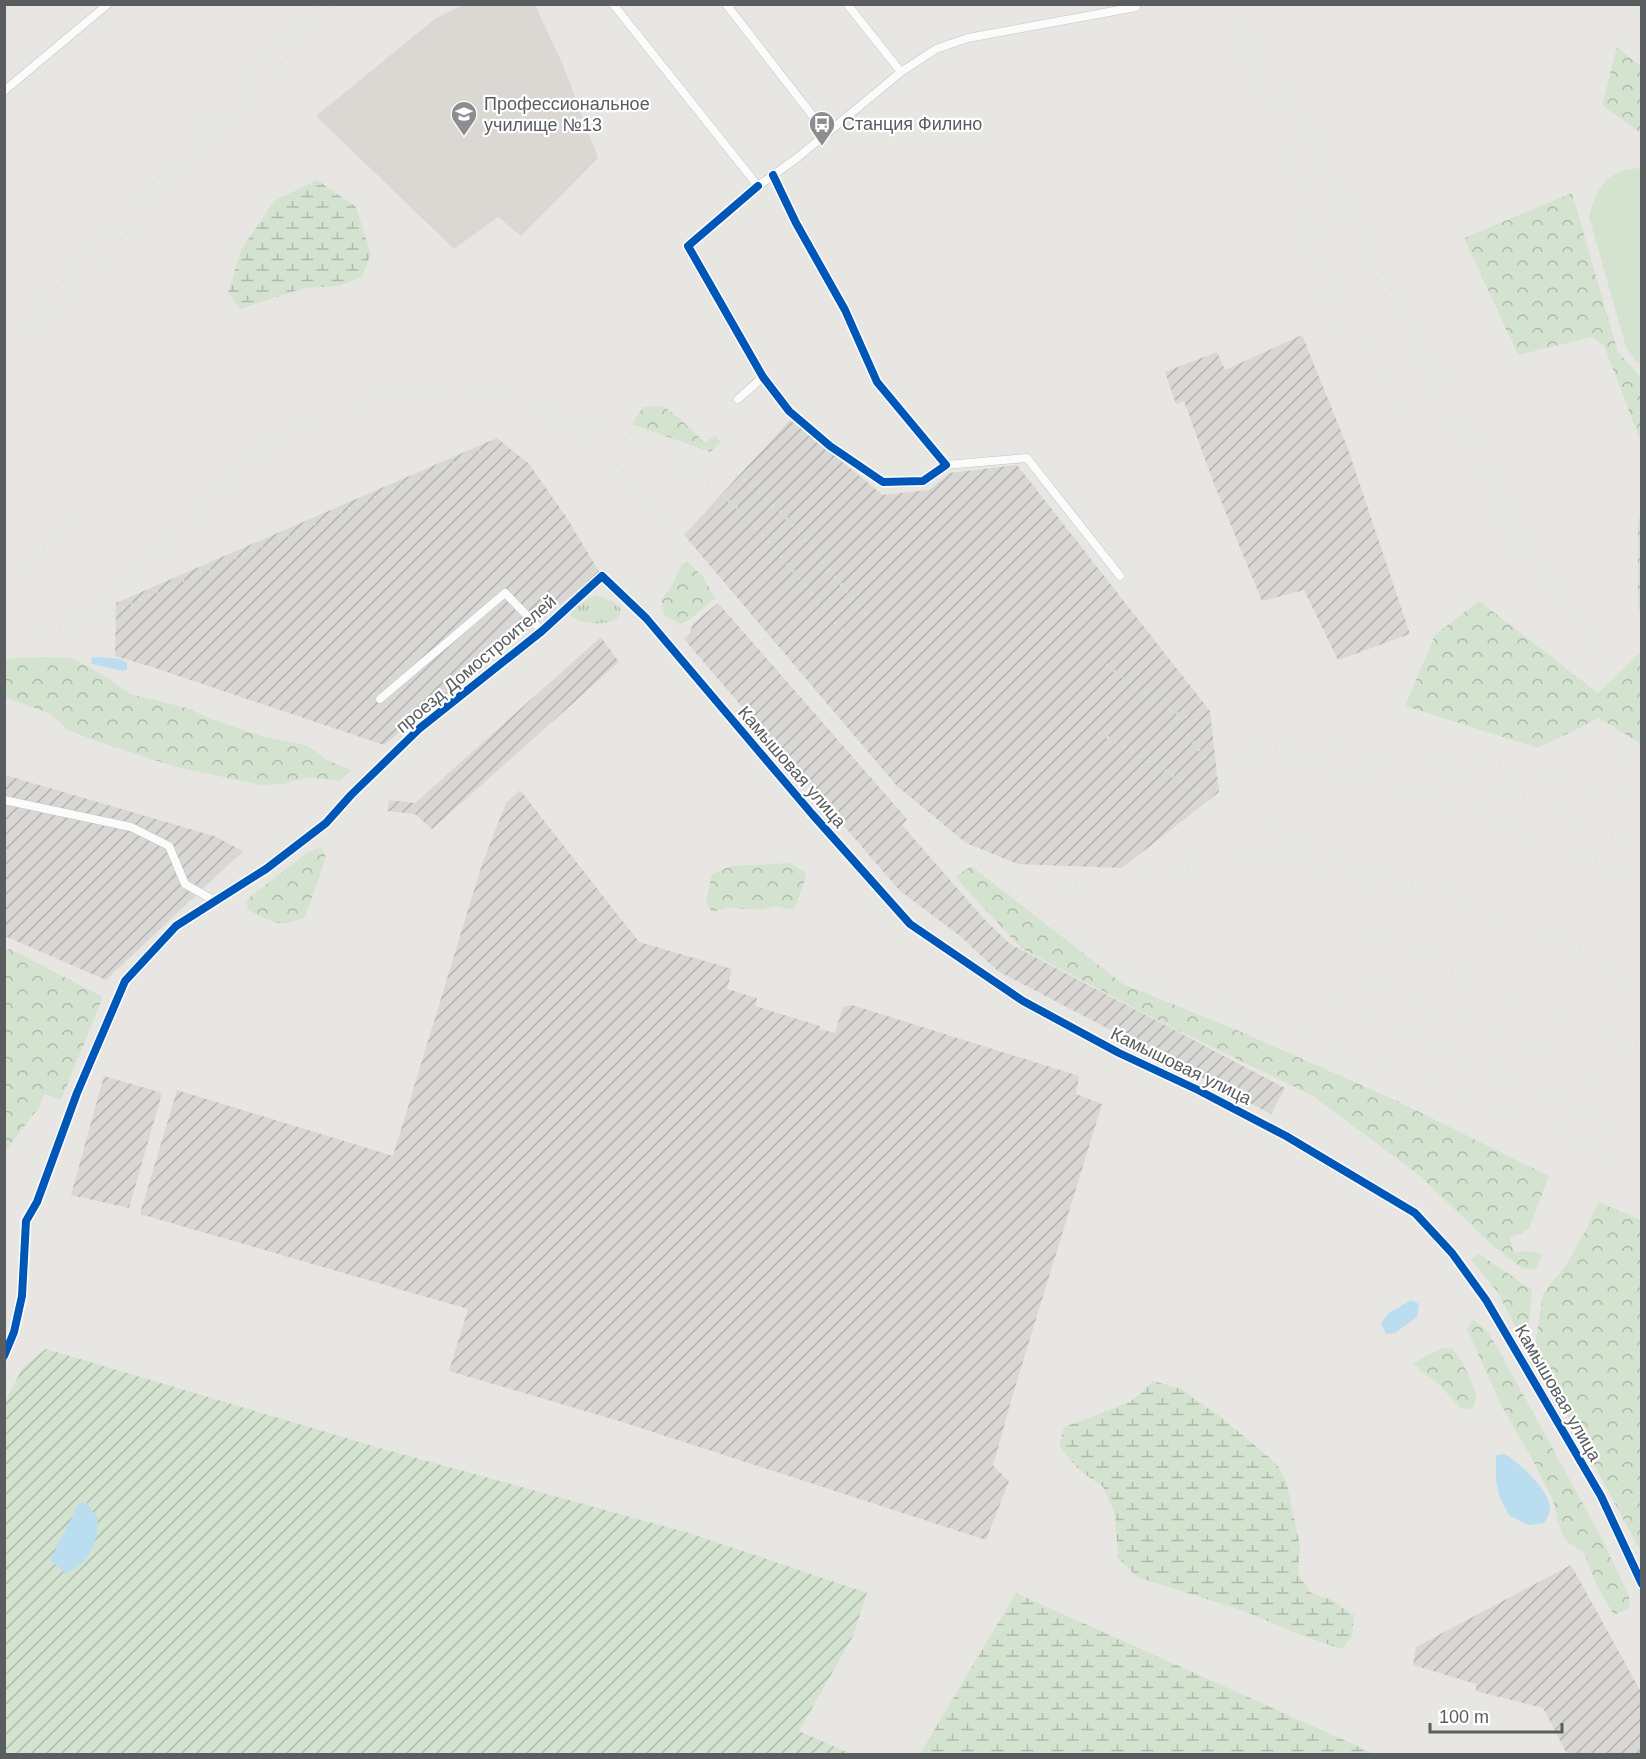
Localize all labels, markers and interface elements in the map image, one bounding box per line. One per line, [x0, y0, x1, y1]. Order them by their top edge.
place label: Профессиональное училище №13 [484, 94, 650, 135]
school or university icon: Профессиональное училище №13 [449, 99, 479, 137]
bus stop icon: Станция Филино [807, 109, 837, 147]
place label: Станция Филино [842, 114, 982, 134]
street label: проезд Домостроителей [392, 591, 560, 737]
street label: Камышовая улица [734, 702, 851, 832]
street label: Камышовая улица [1107, 1023, 1255, 1109]
street label: Камышовая улица [1511, 1321, 1606, 1465]
scale bar [1430, 1696, 1562, 1734]
text: 100 m [1439, 1707, 1489, 1727]

